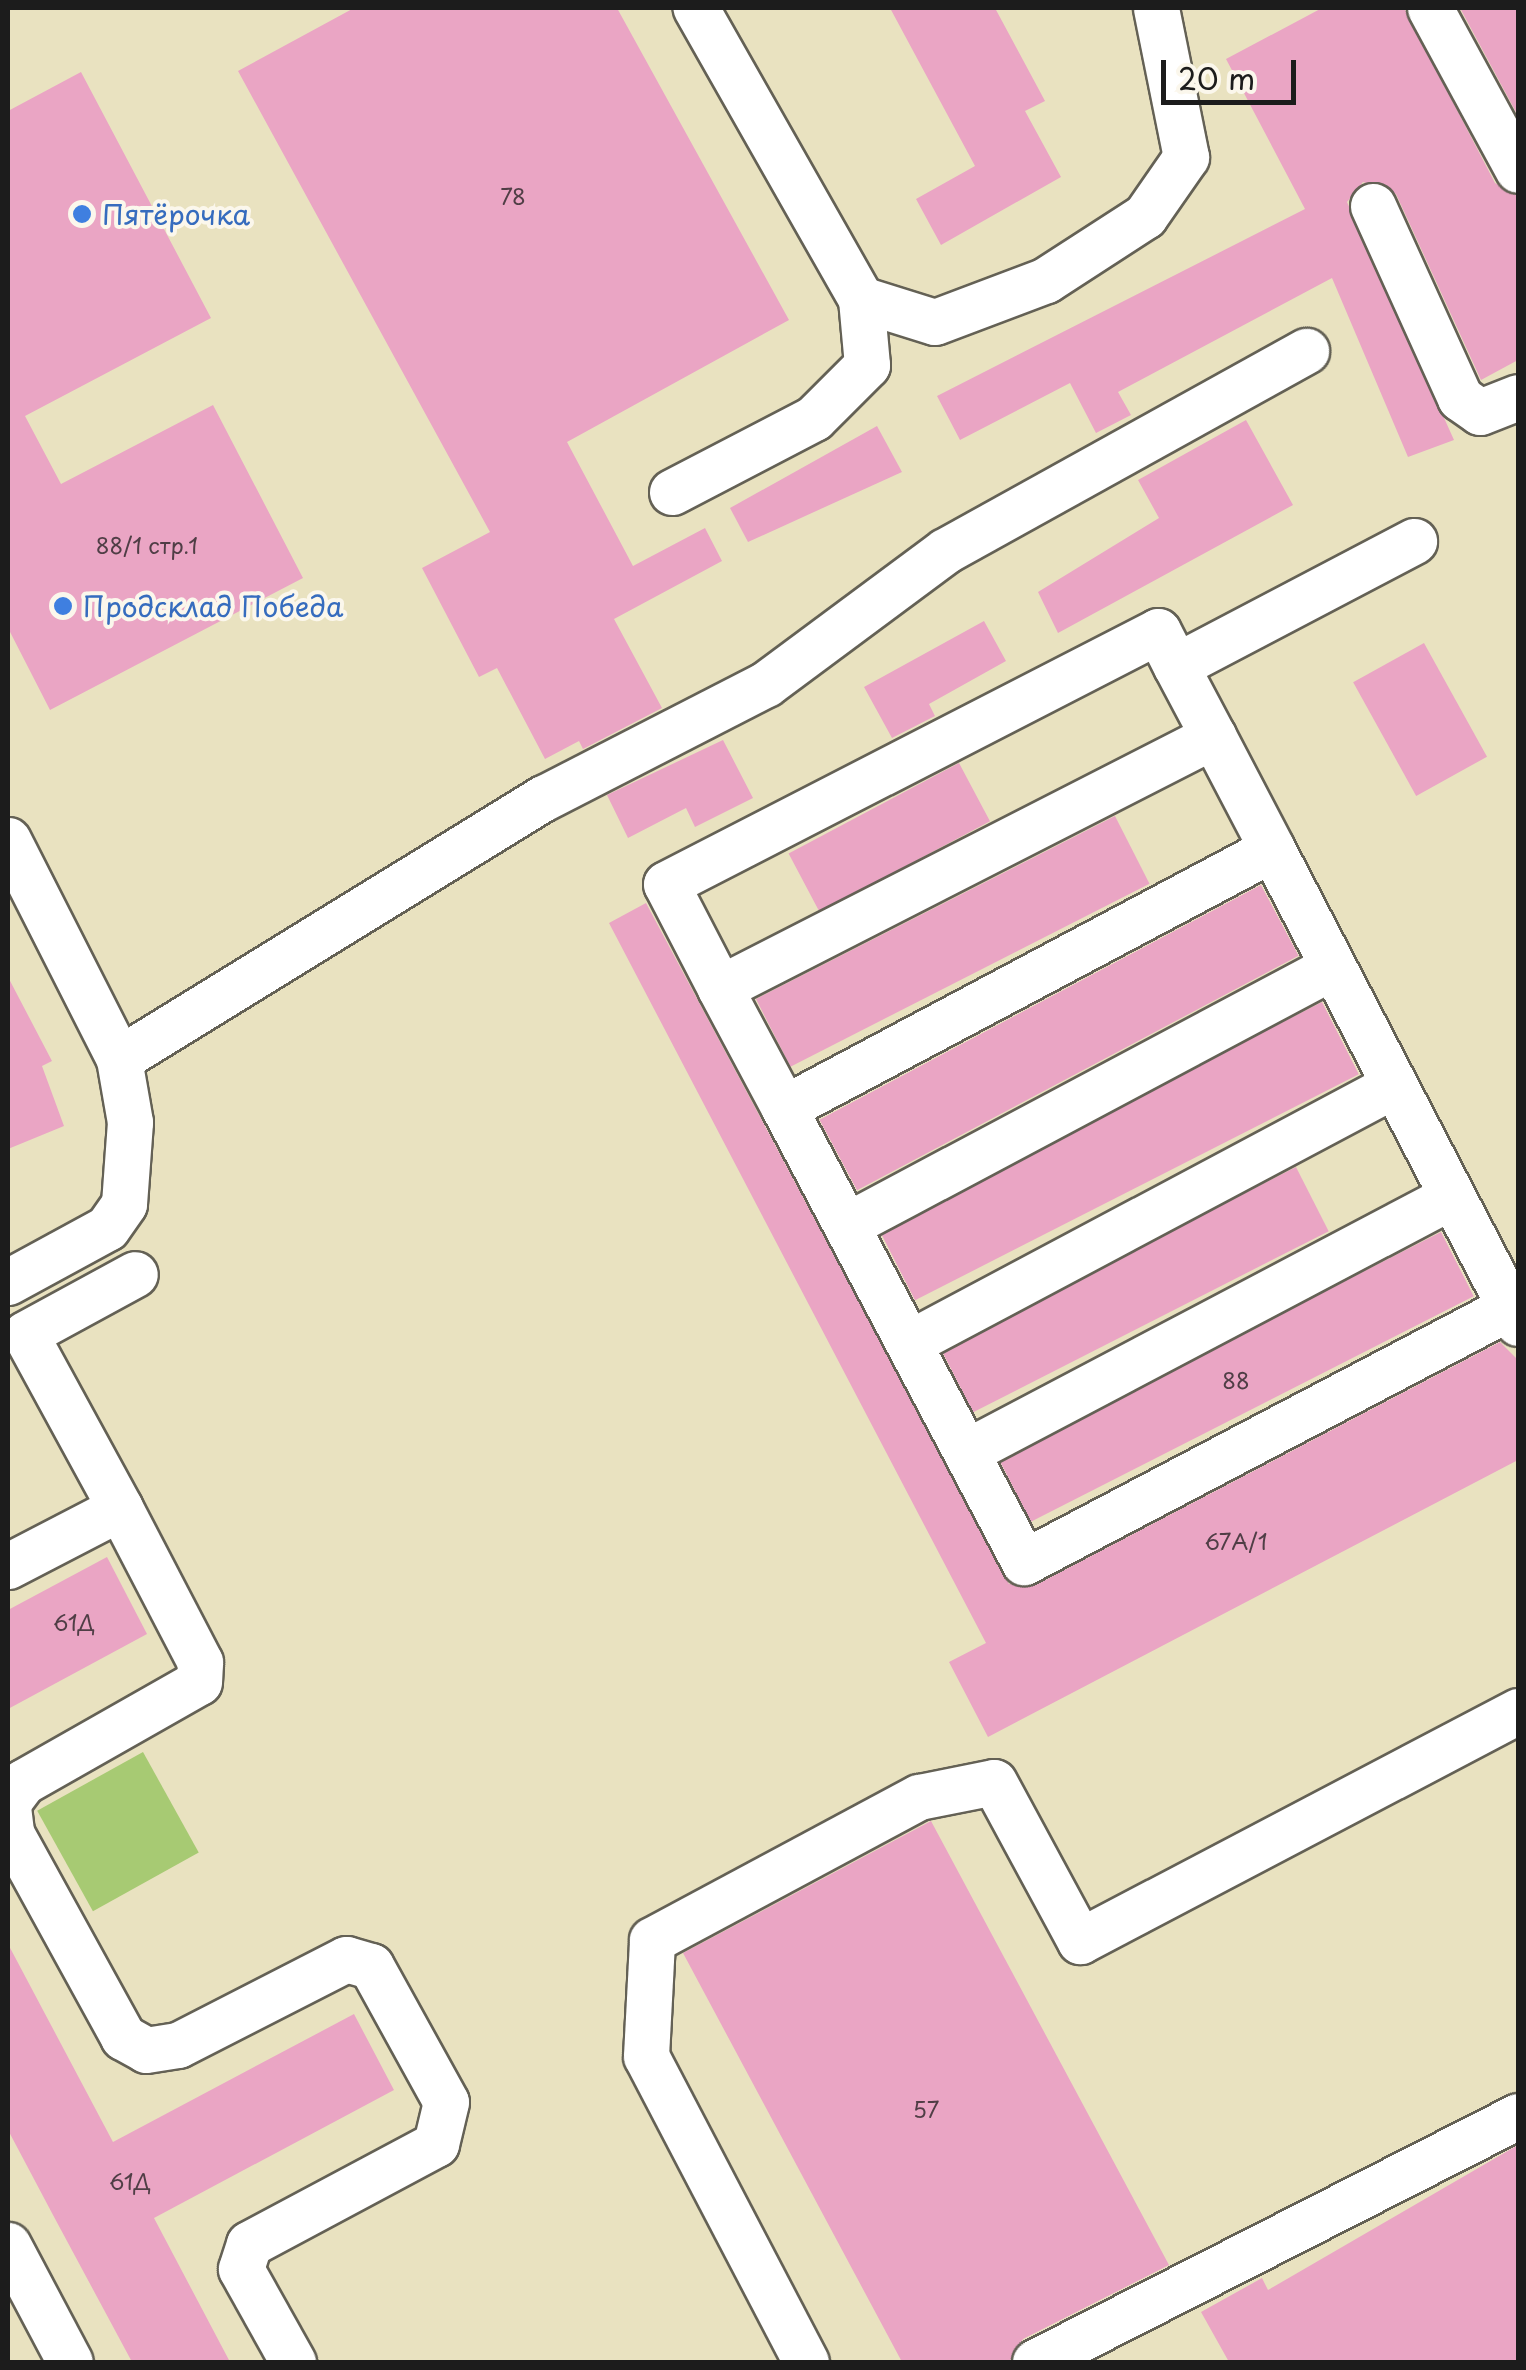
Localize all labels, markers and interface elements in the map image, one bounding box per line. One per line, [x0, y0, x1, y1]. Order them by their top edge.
scale bar [1166, 40, 1301, 102]
text: 20 m [1178, 55, 1255, 100]
house number: 78 [500, 183, 526, 209]
place label: Пятёрочка [102, 197, 250, 231]
marker: Пятёрочка [71, 203, 93, 225]
house number: 88/1 стр.1 [95, 532, 199, 558]
place label: Продсклад Победа [83, 589, 343, 623]
marker: Продсклад Победа [52, 595, 74, 617]
house number: 88 [1222, 1367, 1250, 1393]
house number: 67А/1 [1204, 1528, 1268, 1554]
house number: 61Д [53, 1609, 95, 1635]
house number: 57 [913, 2096, 939, 2122]
house number: 61Д [109, 2168, 151, 2194]

